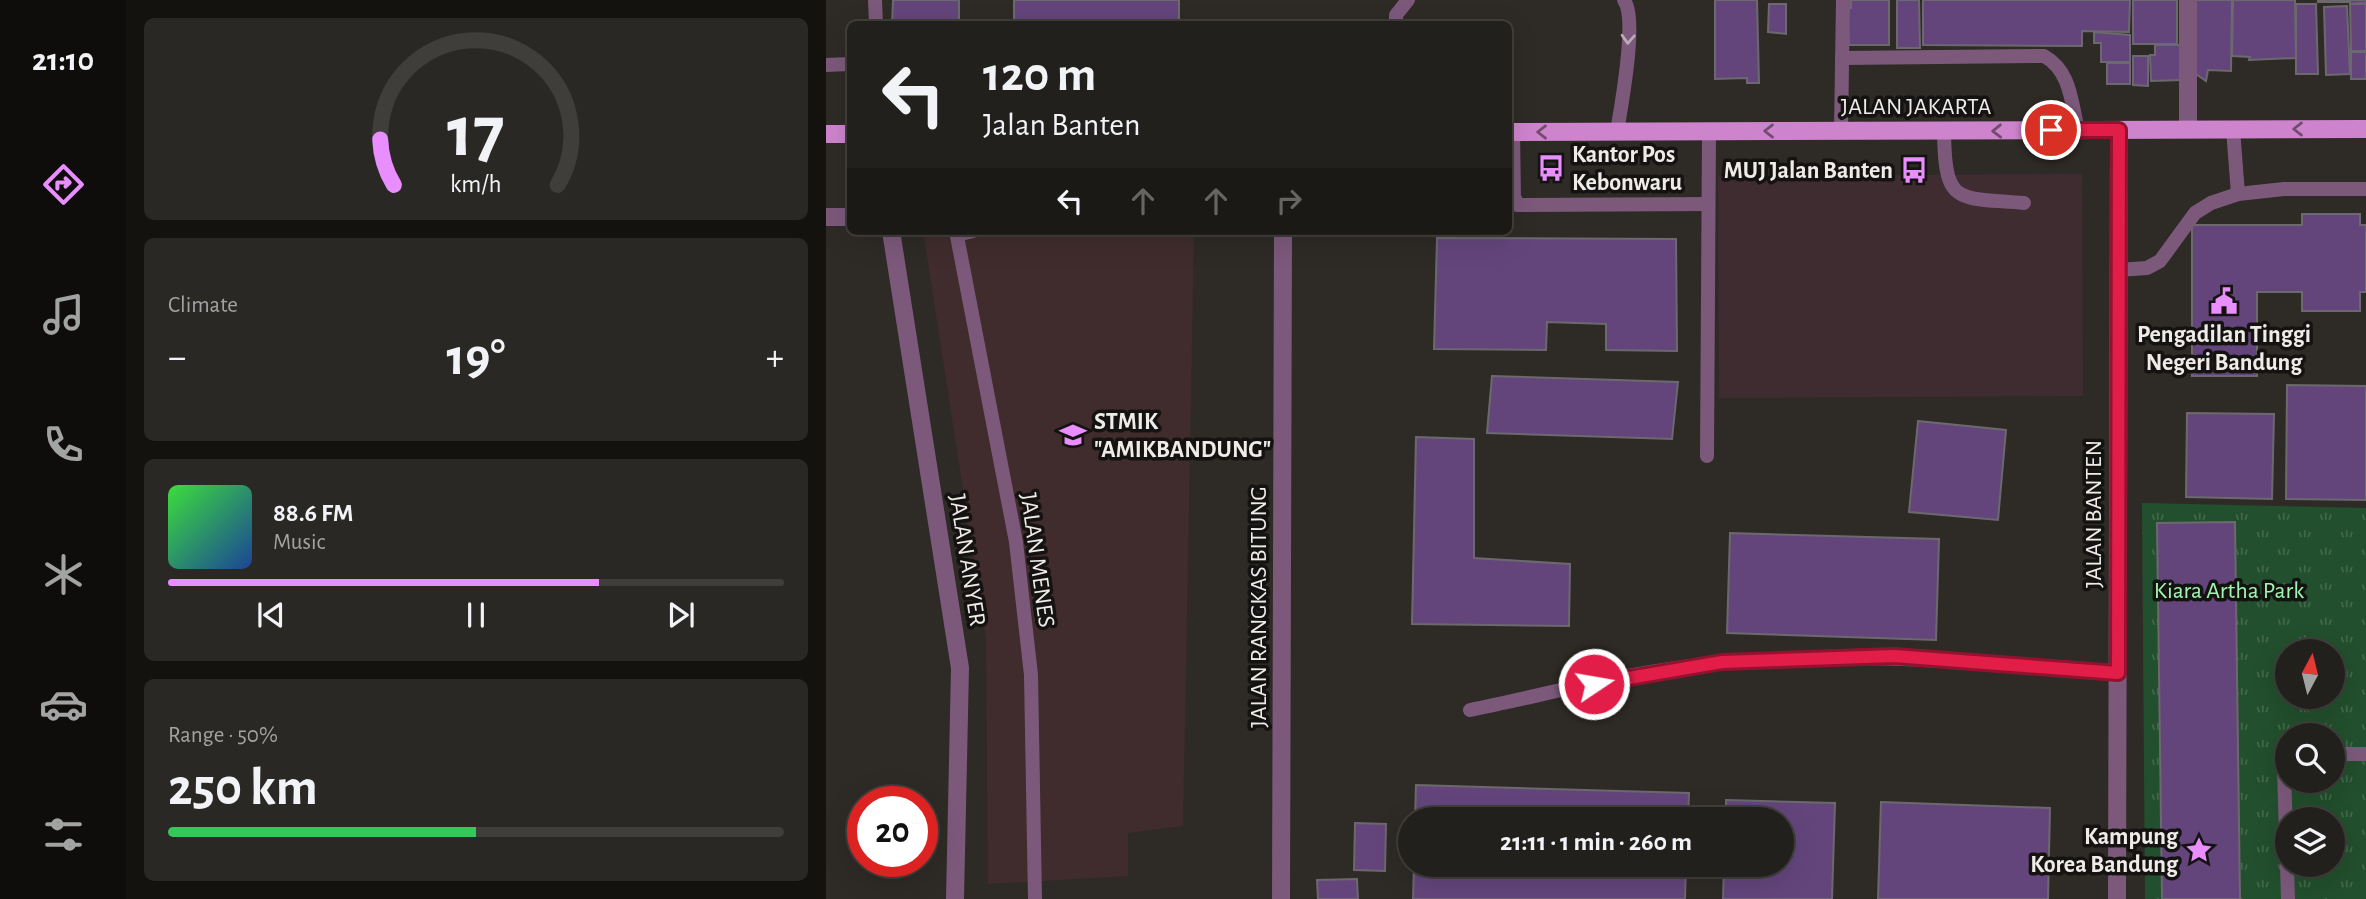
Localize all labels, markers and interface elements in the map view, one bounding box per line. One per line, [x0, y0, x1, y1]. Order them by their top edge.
one-way arrow [1620, 34, 1635, 45]
text: 21:10 [32, 44, 94, 76]
icon: left [868, 49, 959, 140]
text: 120 m [983, 51, 1096, 100]
street label: JALAN JAKARTA [1841, 95, 1991, 119]
text: 17 [447, 98, 505, 171]
pin [2021, 100, 2081, 160]
text: Jalan Banten [983, 109, 1140, 141]
icon: arrive [2032, 111, 2070, 149]
one-way arrow [2292, 121, 2303, 137]
one-way arrow [1764, 123, 1774, 139]
one-way arrow [1991, 123, 2002, 138]
one-way arrow [1536, 124, 1547, 140]
place label: Kantor Pos Kebonwaru [1572, 143, 1683, 195]
bus stop icon: Kantor Pos Kebonwaru [1536, 153, 1566, 183]
bus stop icon: MUJ Jalan Banten [1899, 155, 1929, 185]
place label: MUJ Jalan Banten [1724, 159, 1893, 183]
icon: directions [39, 160, 88, 209]
text: km/h [450, 172, 502, 197]
icon: left [1051, 182, 1089, 220]
icon: ahead [1124, 182, 1162, 220]
icon: ahead [1197, 182, 1235, 220]
icon: right [1270, 182, 1308, 220]
public building icon: Pengadilan Tinggi Negeri Bandung [2209, 286, 2239, 316]
icon: music [39, 290, 88, 339]
text: Climate [168, 294, 238, 317]
place label: Pengadilan Tinggi Negeri Bandung [2137, 323, 2311, 375]
text: 19° [446, 332, 506, 384]
text: − [168, 339, 186, 377]
text: + [766, 339, 784, 377]
place label: STMIK "AMIKBANDUNG" [1094, 410, 1271, 462]
icon: phone [39, 420, 88, 469]
school or university icon: STMIK "AMIKBANDUNG" [1058, 420, 1088, 450]
street label: JALAN BANTEN [2082, 440, 2106, 588]
street label: JALAN RANGKAS BITUNG [1247, 486, 1271, 728]
street label: JALAN MENES [1016, 491, 1058, 629]
street label: JALAN ANYER [945, 492, 989, 628]
text: 88.6 FM [273, 500, 353, 526]
text: Music [273, 531, 325, 554]
icon: climate [39, 550, 88, 599]
park label: Kiara Artha Park [2154, 579, 2304, 603]
icon: previous [252, 596, 290, 634]
icon: pause [457, 596, 495, 634]
icon: next [662, 596, 700, 634]
north arrow [2275, 639, 2345, 709]
map controls [2275, 639, 2345, 877]
position arrow [1557, 647, 1631, 721]
icon: car [39, 680, 88, 729]
button: search [2275, 723, 2345, 793]
text: Range · 50% [168, 724, 278, 747]
text: 250 km [168, 762, 318, 814]
speed limit sign: 20 [847, 786, 938, 877]
button: layers [2275, 807, 2345, 877]
icon: filters [39, 810, 88, 859]
place label: Kampung Korea Bandung [2030, 825, 2179, 877]
text: 21:11 · 1 min · 260 m [1500, 829, 1692, 855]
place icon: Kampung Korea Bandung [2184, 835, 2214, 865]

